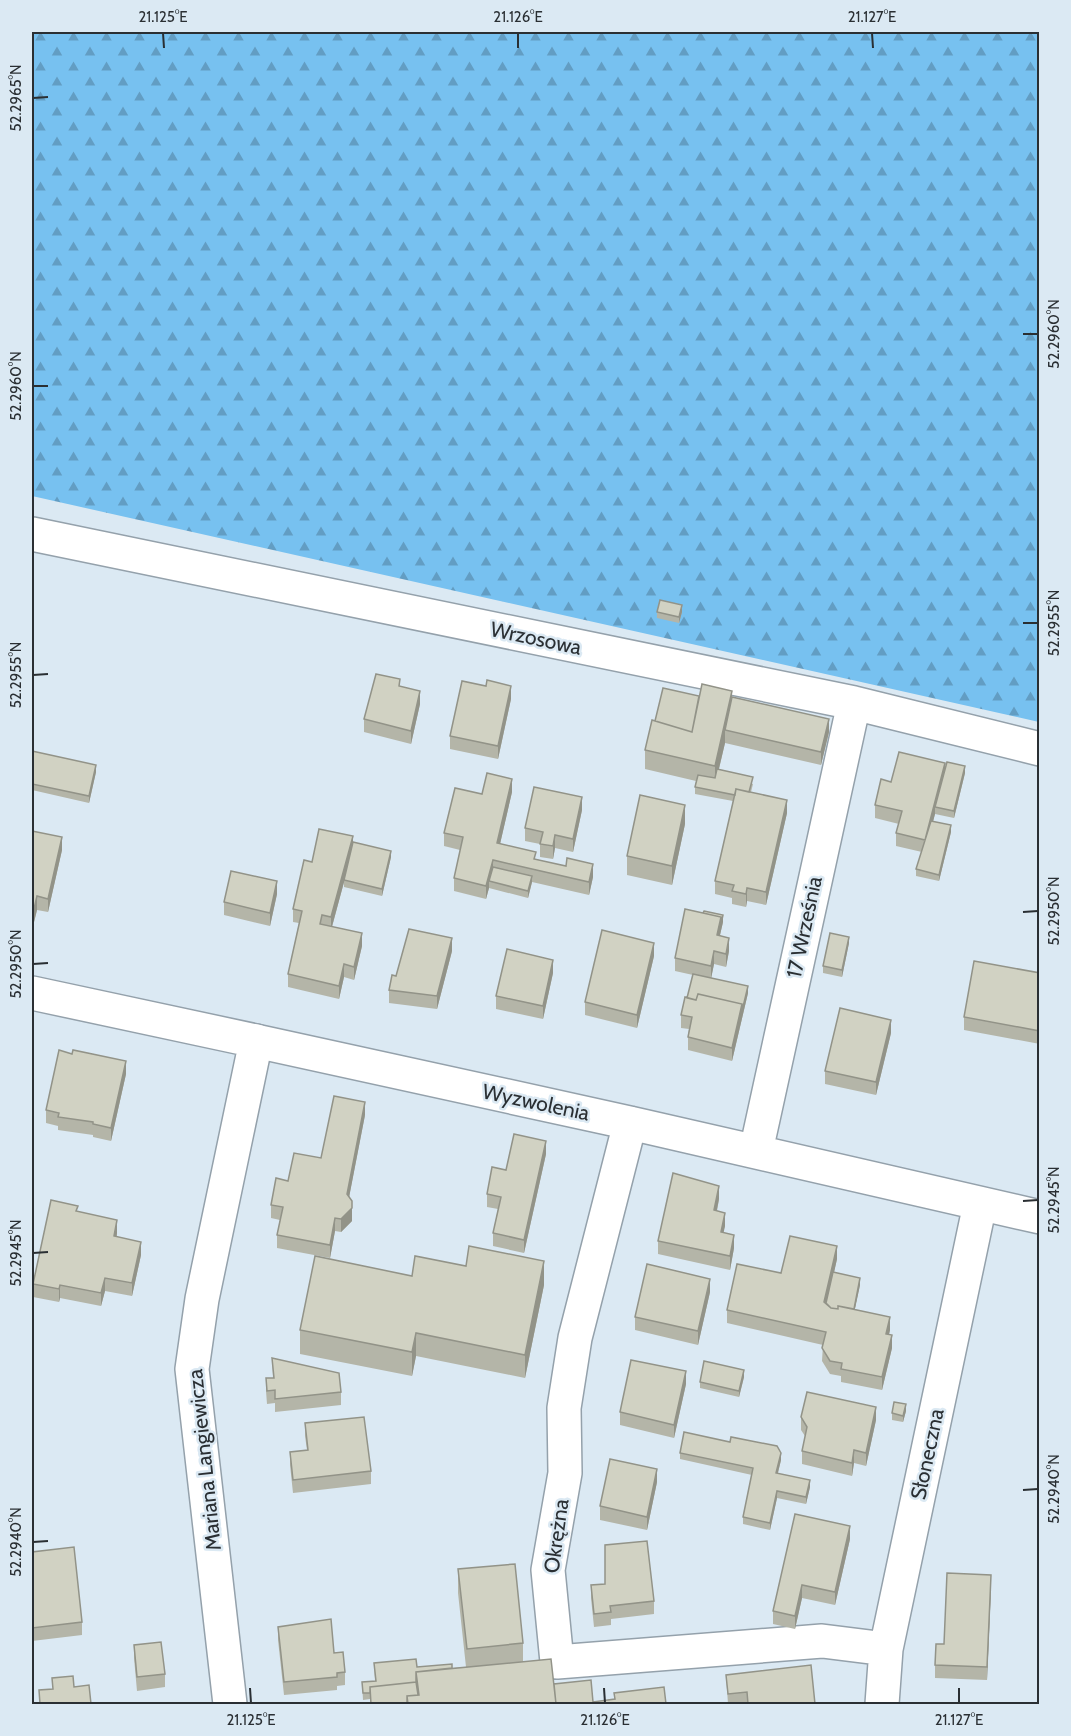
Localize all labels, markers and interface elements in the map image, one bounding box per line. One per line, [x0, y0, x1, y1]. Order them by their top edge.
text: 21.125°E [138, 8, 188, 26]
text: 21.126°E [493, 8, 543, 26]
text: 21.127°E [848, 8, 896, 26]
text: 52.2965°N [7, 64, 25, 132]
text: 52.2960°N [1045, 299, 1063, 369]
text: 52.2960°N [7, 351, 25, 421]
text: 52.2955°N [1045, 590, 1063, 656]
street label: Wrzosowa [488, 616, 584, 660]
text: 52.2955°N [7, 642, 25, 708]
street label: 17 Września [781, 874, 827, 980]
text: 52.2950°N [1045, 877, 1063, 946]
text: 52.2950°N [7, 930, 25, 999]
street label: Wyzwolenia [480, 1078, 592, 1126]
text: 52.2945°N [1045, 1166, 1063, 1234]
text: 52.2945°N [7, 1219, 25, 1287]
street label: Mariana Langiewicza [182, 1368, 226, 1552]
street label: Słoneczna [905, 1406, 949, 1502]
text: 52.2940°N [1045, 1454, 1063, 1524]
street label: Okrężna [538, 1497, 574, 1575]
text: 52.2940°N [7, 1507, 25, 1577]
text: 21.125°E [226, 1711, 276, 1729]
text: 21.126°E [580, 1711, 630, 1729]
text: 21.127°E [935, 1711, 983, 1729]

